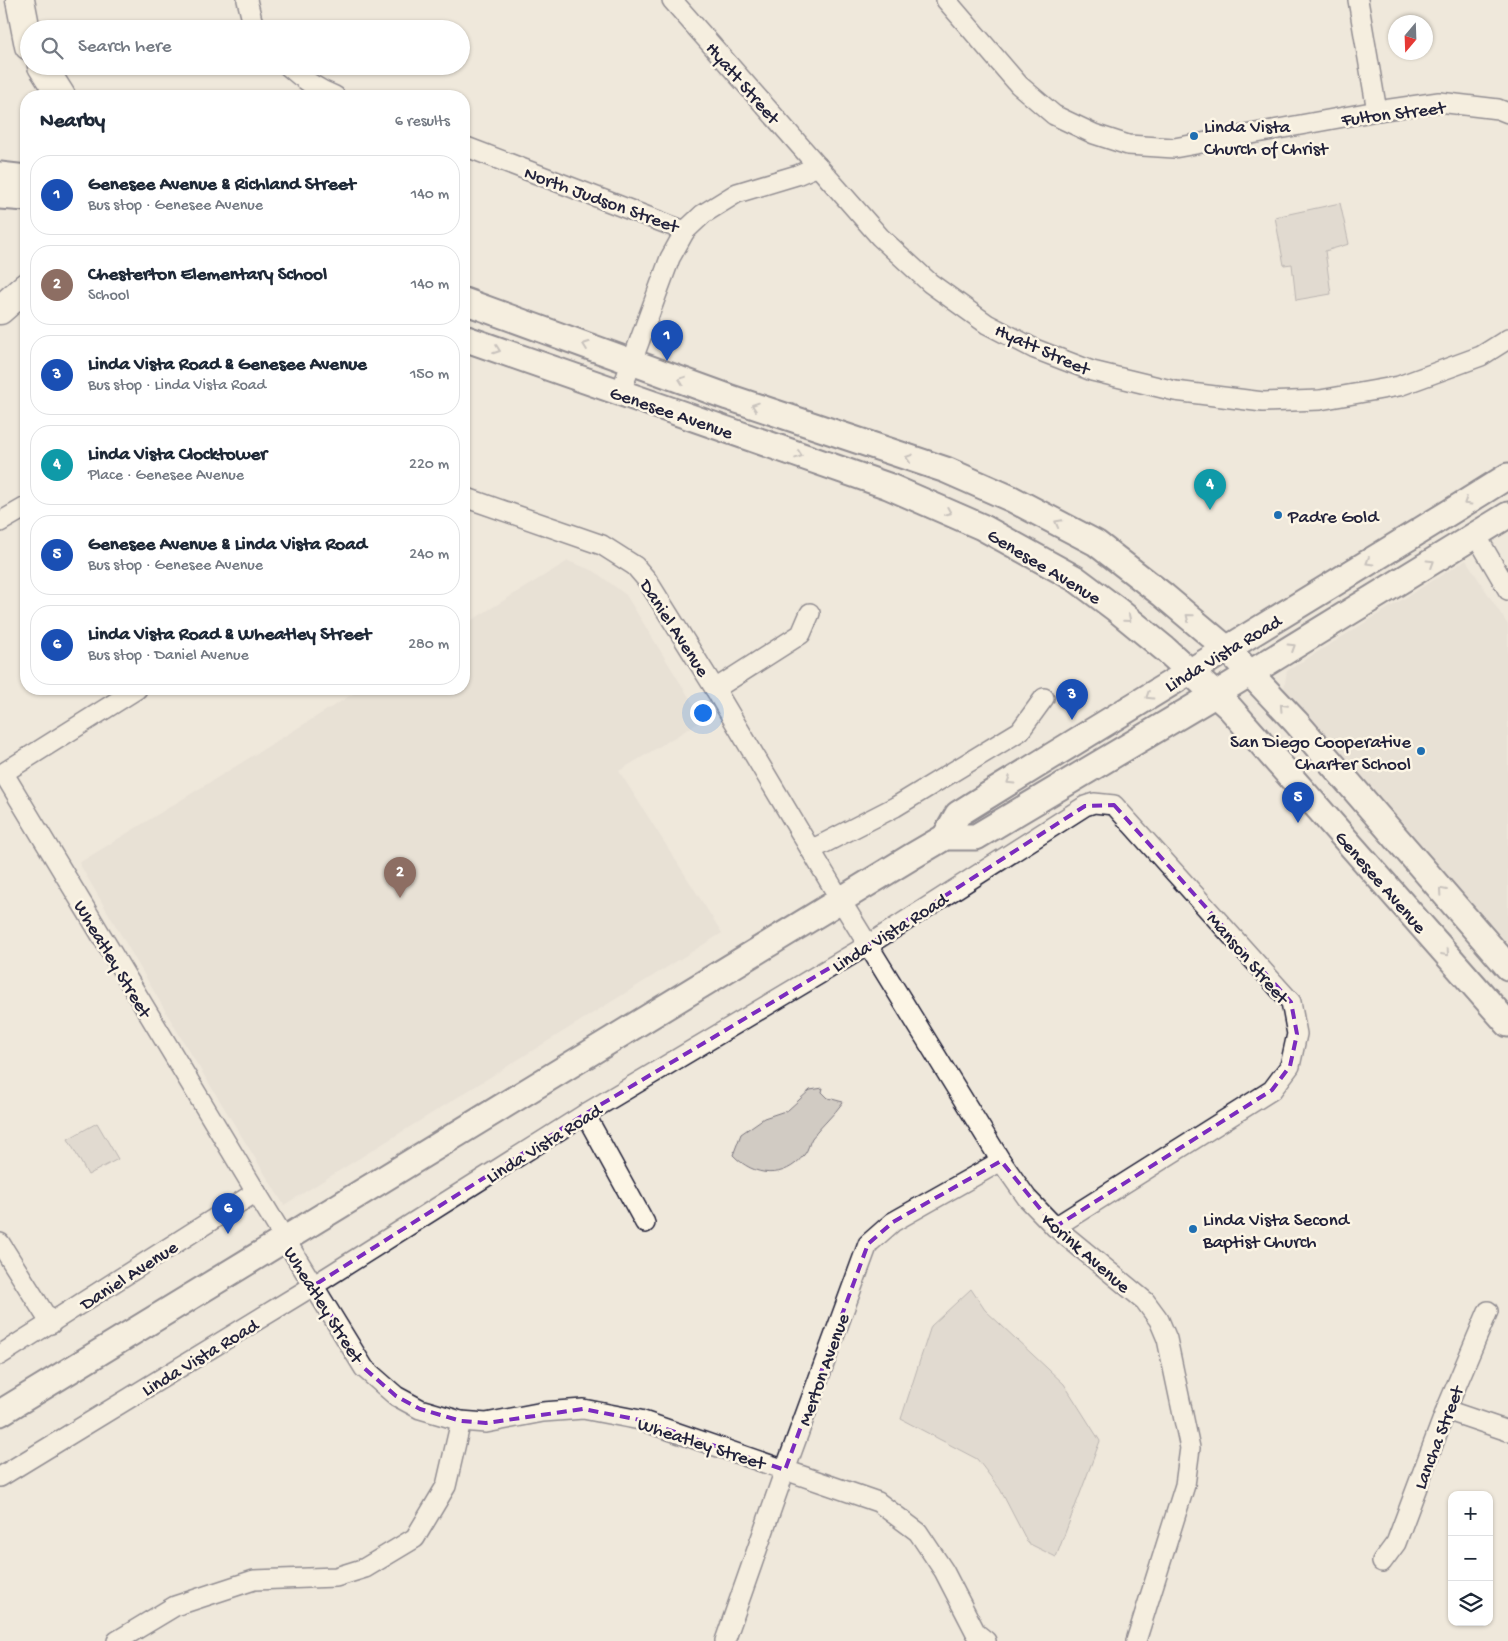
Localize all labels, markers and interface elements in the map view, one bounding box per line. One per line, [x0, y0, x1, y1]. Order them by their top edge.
north arrow [1388, 15, 1433, 60]
search box [20, 20, 470, 75]
icon: search [38, 34, 66, 62]
text: Search here [78, 36, 172, 59]
street label: Hyatt Street [699, 38, 785, 132]
street label: Fulton Street [1339, 97, 1449, 133]
text: Nearby [40, 110, 105, 135]
text: 6 results [395, 113, 450, 132]
place label: Linda Vista Church of Christ [1204, 117, 1330, 162]
marker: Linda Vista Church of Christ [1188, 130, 1200, 142]
street label: North Judson Street [520, 163, 683, 241]
text: Genesee Avenue & Richland Street [88, 174, 355, 197]
text: 1 [54, 186, 60, 205]
text: 140 m [411, 186, 449, 205]
text: Bus stop · Genesee Avenue [88, 197, 263, 216]
text: Chesterton Elementary School [88, 264, 327, 287]
text: 2 [53, 276, 61, 295]
text: 140 m [411, 276, 449, 295]
text: School [88, 287, 130, 306]
pin: 1 [651, 320, 683, 361]
street label: Hyatt Street [991, 320, 1095, 383]
one-way arrow [582, 341, 590, 351]
one-way arrow [492, 344, 501, 354]
text: Linda Vista Road & Genesee Avenue [88, 354, 367, 377]
text: 3 [53, 366, 61, 385]
text: 150 m [410, 366, 449, 385]
one-way arrow [678, 376, 687, 386]
text: Bus stop · Linda Vista Road [88, 377, 266, 396]
street label: Genesee Avenue [606, 382, 736, 446]
one-way arrow [751, 402, 760, 412]
text: Linda Vista Clocktower [88, 444, 267, 467]
one-way arrow [794, 449, 802, 459]
one-way arrow [905, 454, 914, 464]
text: 4 [53, 456, 61, 475]
text: 220 m [409, 456, 449, 475]
text: Place · Genesee Avenue [88, 467, 244, 486]
pin: 4 [1194, 469, 1226, 510]
one-way arrow [1463, 495, 1472, 505]
one-way arrow [943, 506, 952, 517]
place label: Padre Gold [1287, 507, 1380, 530]
marker: Padre Gold [1272, 509, 1284, 521]
one-way arrow [1054, 519, 1063, 529]
street label: Genesee Avenue [982, 525, 1105, 611]
text: Genesee Avenue & Linda Vista Road [88, 534, 367, 557]
text: 5 [53, 546, 61, 565]
text: 240 m [409, 546, 449, 565]
one-way arrow [1366, 556, 1375, 566]
text: Bus stop · Genesee Avenue [88, 557, 263, 576]
one-way arrow [1425, 560, 1434, 570]
street label: Daniel Avenue [632, 574, 713, 682]
street label: Linda Vista Road [1161, 610, 1288, 699]
one-way arrow [1186, 613, 1195, 622]
one-way arrow [1123, 614, 1132, 623]
text: Linda Vista Road & Wheatley Street [88, 624, 371, 647]
text: 6 [53, 636, 61, 655]
text: 280 m [408, 636, 449, 655]
one-way arrow [1286, 644, 1295, 654]
text: Bus stop · Daniel Avenue [88, 647, 249, 666]
pin: 3 [1056, 679, 1088, 720]
one-way arrow [1145, 689, 1154, 699]
your location [690, 700, 716, 726]
one-way arrow [1279, 704, 1288, 713]
place label: San Diego Cooperative Charter School [1230, 732, 1411, 777]
marker: San Diego Cooperative Charter School [1415, 745, 1427, 757]
one-way arrow [1007, 775, 1016, 785]
pin: 5 [1282, 782, 1314, 823]
street label: Genesee Avenue [1328, 827, 1430, 940]
pin: 2 [384, 857, 416, 898]
one-way arrow [1439, 887, 1448, 896]
street label: Linda Vista Road [829, 888, 955, 979]
street label: Wheatley Street [67, 897, 156, 1025]
street label: Manson Street [1200, 909, 1294, 1011]
one-way arrow [1440, 947, 1449, 956]
street label: Linda Vista Road [483, 1099, 609, 1190]
pin: 6 [212, 1193, 244, 1234]
street label: Korink Avenue [1036, 1210, 1134, 1300]
place label: Linda Vista Second Baptist Church [1202, 1210, 1351, 1255]
marker: Linda Vista Second Baptist Church [1187, 1223, 1199, 1235]
street label: Daniel Avenue [75, 1237, 183, 1318]
street label: Wheatley Street [277, 1243, 368, 1370]
street label: Merton Avenue [794, 1311, 856, 1430]
street label: Linda Vista Road [138, 1314, 265, 1403]
street label: Lancha Street [1410, 1381, 1471, 1493]
street label: Wheatley Street [634, 1414, 770, 1478]
map controls [1448, 1491, 1493, 1626]
button: + [1448, 1491, 1493, 1536]
button: − [1448, 1536, 1493, 1581]
button: layers [1448, 1581, 1493, 1626]

